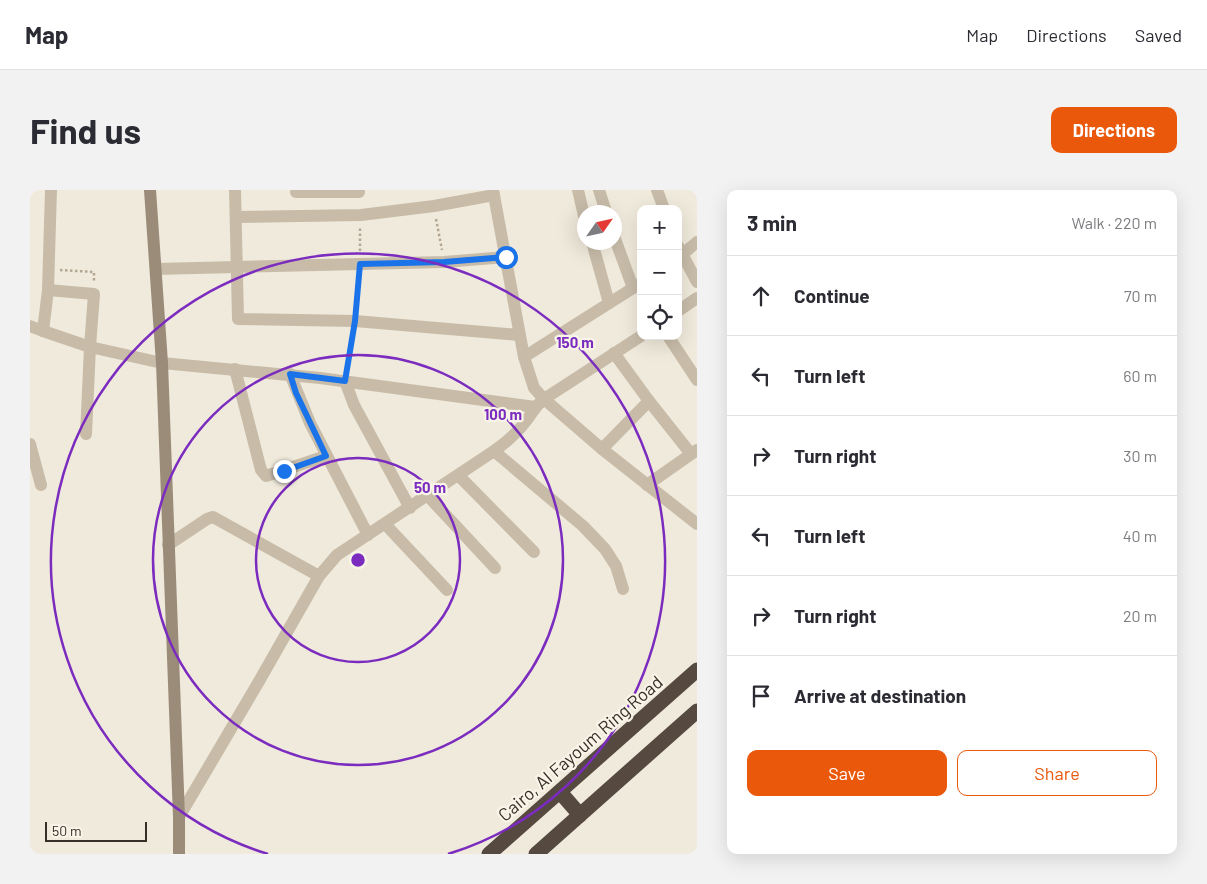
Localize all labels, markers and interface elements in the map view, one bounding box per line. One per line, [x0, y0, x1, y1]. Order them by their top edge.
text: Map [25, 20, 68, 49]
text: Map [966, 24, 998, 46]
text: Directions [1026, 24, 1107, 46]
text: Saved [1135, 24, 1182, 46]
button: Directions [1051, 107, 1177, 153]
text: Find us [30, 109, 141, 151]
north arrow [577, 205, 622, 250]
map controls [637, 205, 682, 340]
button: + [637, 205, 682, 250]
text: 3 min [747, 210, 797, 235]
text: Walk · 220 m [1071, 213, 1157, 232]
route start [495, 246, 518, 269]
button: − [637, 250, 682, 295]
icon: ahead [747, 282, 775, 310]
text: Continue [794, 284, 870, 307]
text: 70 m [1124, 286, 1157, 305]
button: locate [637, 295, 682, 340]
text: 150 m [556, 333, 594, 351]
icon: left [747, 362, 775, 390]
text: Turn left [794, 364, 865, 387]
text: 60 m [1123, 366, 1157, 385]
text: 100 m [484, 405, 522, 423]
icon: right [747, 442, 775, 470]
text: Turn right [794, 444, 876, 467]
text: 30 m [1123, 446, 1157, 465]
route end [273, 460, 296, 483]
text: 50 m [414, 478, 446, 496]
icon: left [747, 522, 775, 550]
text: Turn left [794, 524, 865, 547]
text: 40 m [1123, 526, 1157, 545]
centre of rings [349, 551, 367, 569]
icon: right [747, 602, 775, 630]
text: Turn right [794, 604, 876, 627]
text: 20 m [1123, 606, 1157, 625]
street label: Cairo, Al Fayoum Ring Road [493, 671, 667, 825]
icon: arrive [747, 682, 775, 710]
text: Arrive at destination [794, 684, 966, 707]
button: Save [747, 750, 947, 796]
button: Share [957, 750, 1157, 796]
scale bar [45, 819, 148, 842]
text: 50 m [52, 822, 81, 839]

